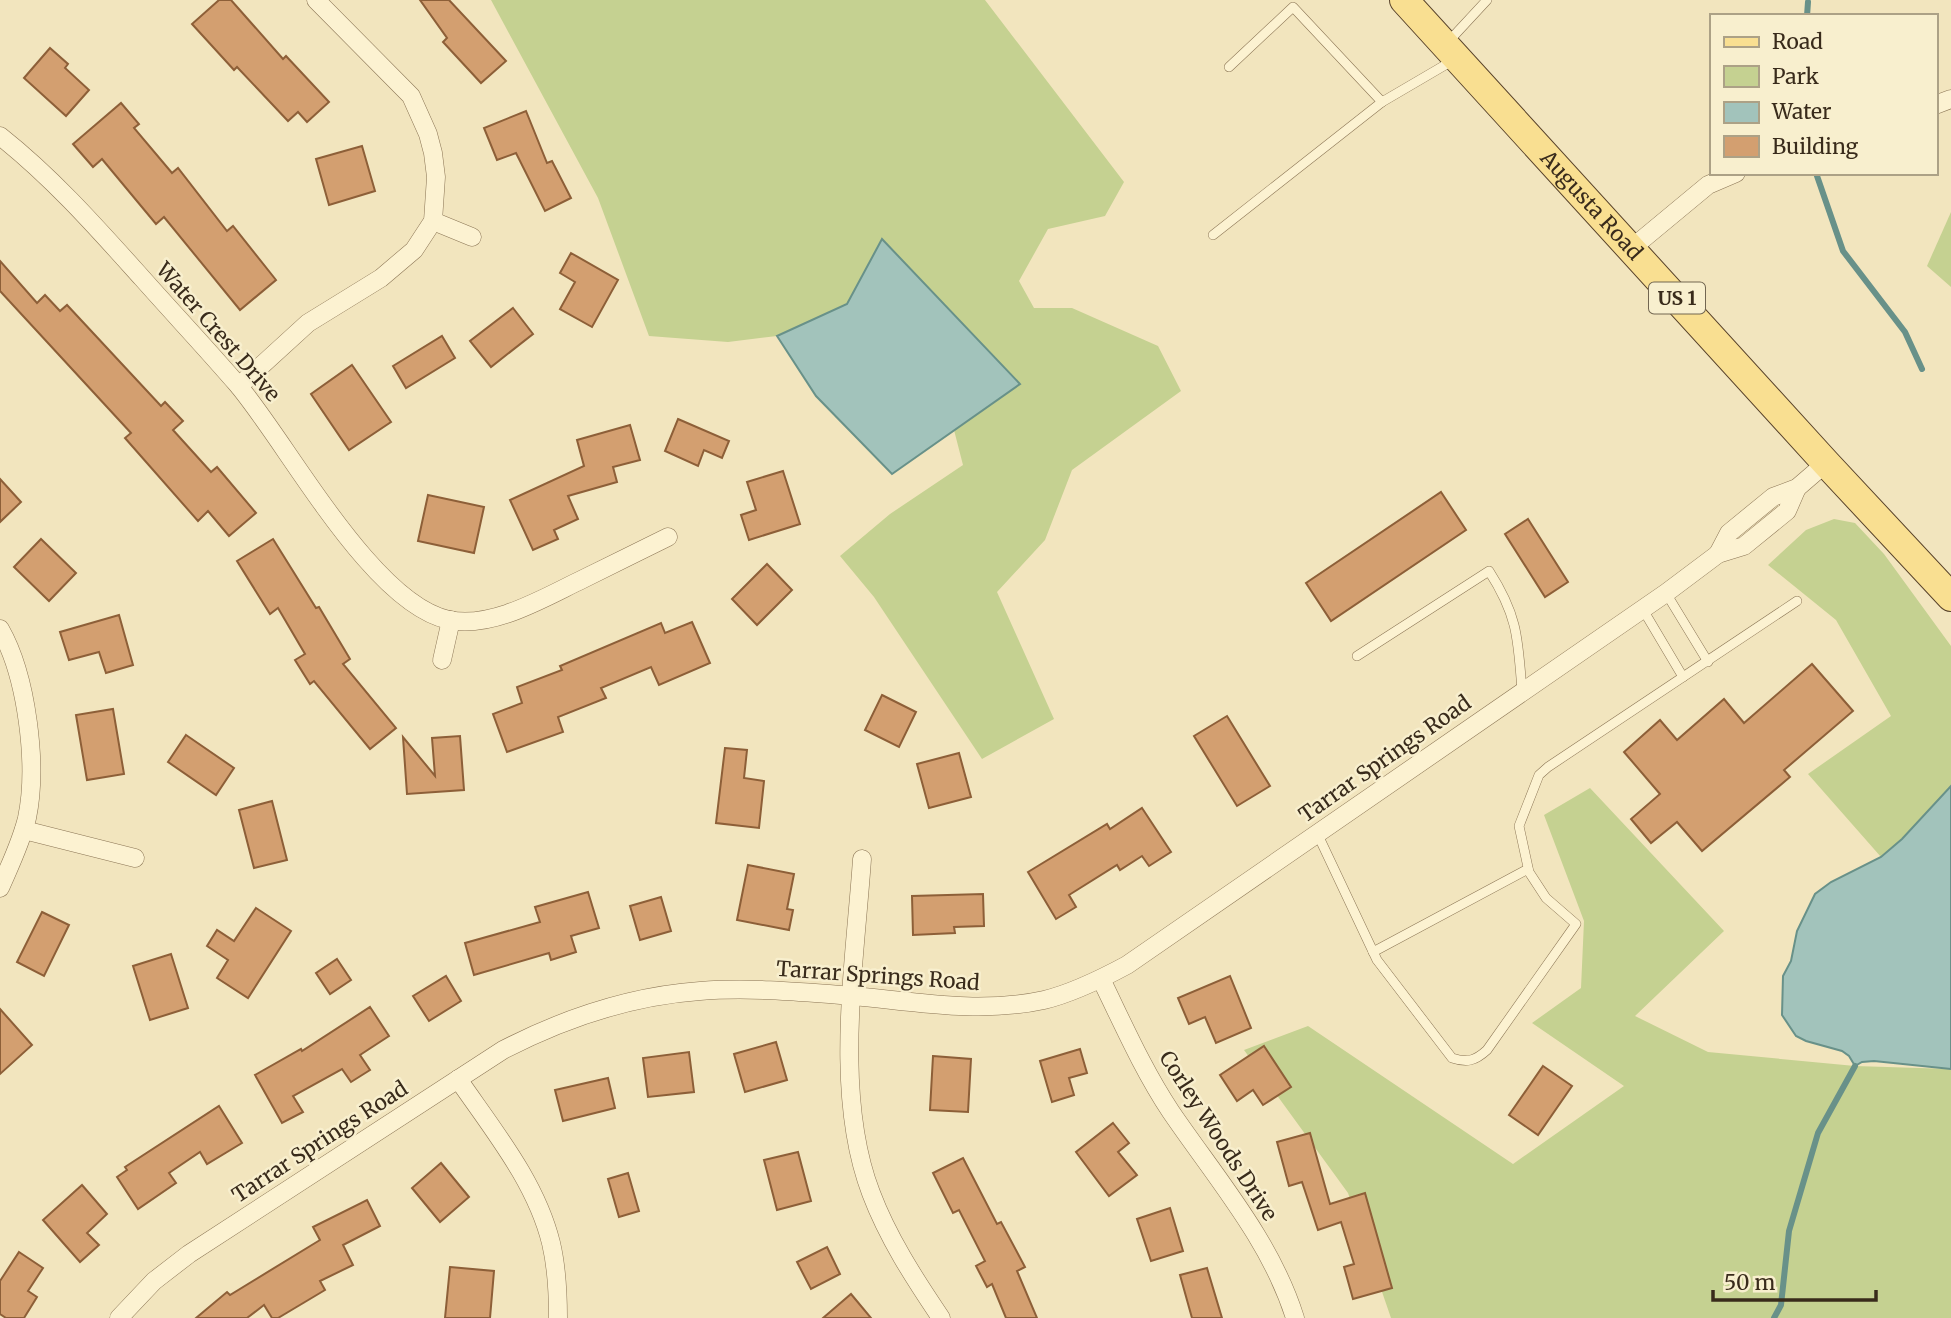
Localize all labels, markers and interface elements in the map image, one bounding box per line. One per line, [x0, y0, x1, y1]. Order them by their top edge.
legend [1710, 14, 1937, 175]
text: Road [1772, 28, 1823, 55]
text: Park [1772, 63, 1819, 90]
text: Water [1771, 98, 1831, 125]
text: Building [1772, 133, 1859, 160]
street label: Augusta Road [1534, 144, 1649, 266]
street label: Water Crest Drive [150, 256, 286, 407]
road number: US 1 [1649, 282, 1705, 314]
street label: Tarrar Springs Road [1293, 689, 1476, 828]
street label: Tarrar Springs Road [775, 955, 981, 996]
street label: Corley Woods Drive [1153, 1046, 1283, 1226]
street label: Tarrar Springs Road [227, 1075, 413, 1208]
scale bar [1713, 1258, 1876, 1302]
text: 50 m [1724, 1269, 1775, 1296]

